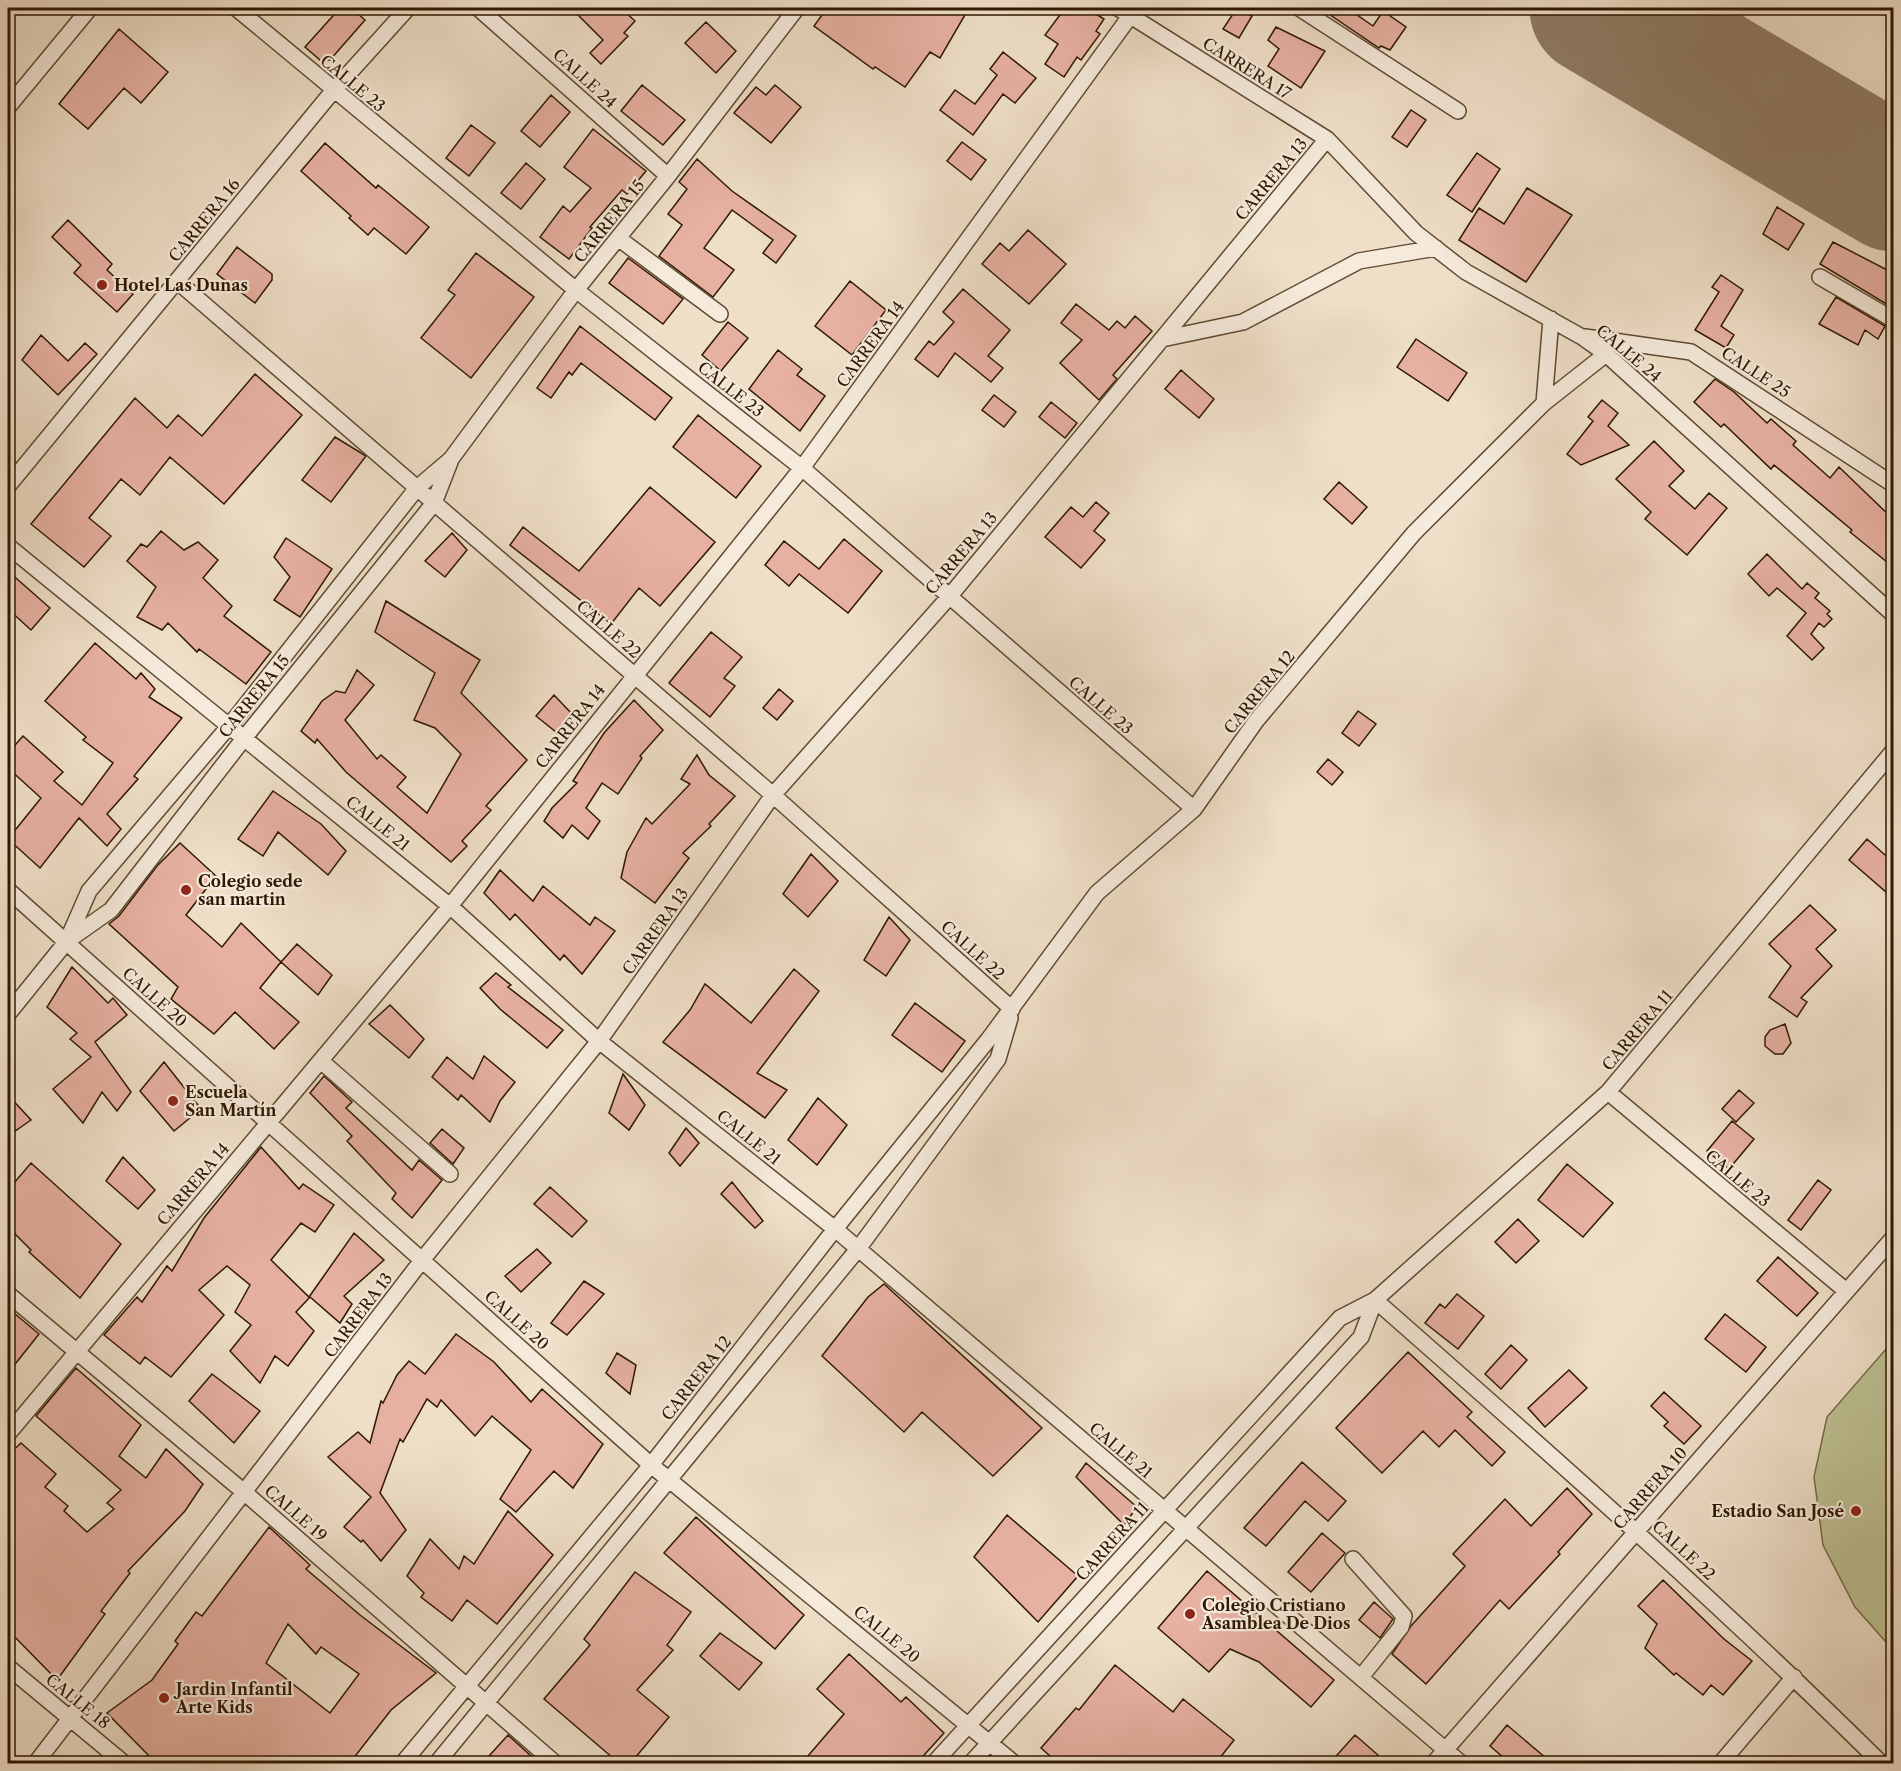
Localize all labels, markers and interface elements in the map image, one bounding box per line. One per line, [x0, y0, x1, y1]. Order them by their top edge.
street label: CARRERA 17 [1199, 33, 1295, 103]
street label: CALLE 24 [549, 44, 621, 112]
street label: CALLE 23 [317, 50, 389, 116]
street label: CARRERA 13 [1231, 134, 1311, 224]
street label: CARRERA 16 [164, 174, 244, 266]
street label: CARRERA 15 [569, 175, 649, 267]
place label: Hotel Las Dunas [114, 275, 248, 295]
marker: Hotel Las Dunas [95, 278, 109, 292]
street label: CARRERA 14 [832, 297, 908, 391]
street label: CALLE 24 [1592, 320, 1666, 386]
street label: CALLE 25 [1718, 342, 1794, 402]
street label: CALLE 23 [694, 357, 768, 421]
street label: CARRERA 13 [921, 508, 1001, 598]
street label: CALLE 22 [573, 596, 645, 662]
street label: CARRERA 12 [1219, 646, 1299, 738]
street label: CARRERA 15 [214, 650, 294, 742]
street label: CALLE 23 [1065, 672, 1137, 738]
street label: CARRERA 14 [531, 680, 609, 772]
street label: CALLE 21 [342, 791, 414, 855]
place label: Colegio sede san martin [198, 871, 303, 909]
marker: Colegio sede san martin [179, 883, 193, 897]
street label: CARRERA 13 [618, 884, 692, 978]
street label: CALLE 22 [937, 916, 1009, 984]
street label: CALLE 20 [119, 963, 191, 1031]
street label: CARRERA 11 [1597, 985, 1677, 1074]
place label: Escuela San Martín [185, 1082, 276, 1120]
marker: Escuela San Martín [166, 1094, 180, 1108]
street label: CALLE 21 [713, 1105, 785, 1169]
street label: CARRERA 14 [153, 1139, 233, 1229]
street label: CALLE 23 [1702, 1145, 1774, 1211]
street label: CARRERA 13 [320, 1269, 396, 1361]
street label: CALLE 20 [481, 1286, 553, 1354]
street label: CARRERA 12 [657, 1332, 735, 1424]
street label: CALLE 21 [1085, 1418, 1157, 1482]
street label: CARRERA 10 [1609, 1443, 1691, 1533]
street label: CALLE 19 [261, 1480, 331, 1546]
street label: CARRERA 11 [1071, 1497, 1153, 1585]
place label: Estadio San José [1711, 1501, 1844, 1521]
marker: Estadio San José [1849, 1504, 1863, 1518]
street label: CALLE 22 [1648, 1516, 1720, 1584]
place label: Colegio Cristiano Asamblea De Dios [1201, 1595, 1350, 1633]
street label: CALLE 20 [850, 1601, 924, 1667]
marker: Colegio Cristiano Asamblea De Dios [1183, 1607, 1197, 1621]
street label: CALLE 18 [42, 1669, 114, 1733]
place label: Jardin Infantil Arte Kids [173, 1679, 293, 1717]
marker: Jardin Infantil Arte Kids [157, 1691, 171, 1705]

